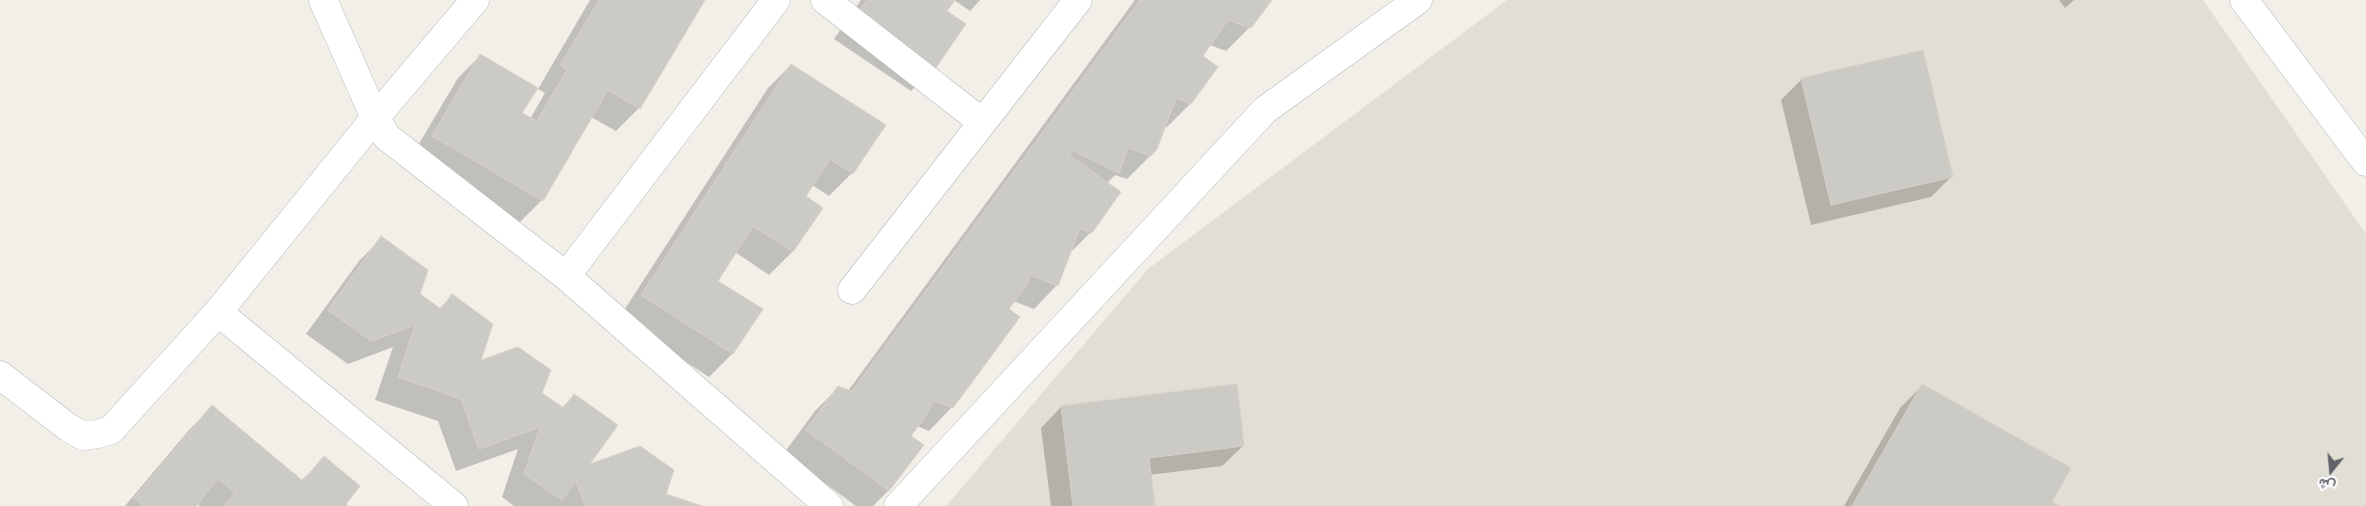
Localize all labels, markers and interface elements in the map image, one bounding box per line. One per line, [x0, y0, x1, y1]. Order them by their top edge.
north arrow [2306, 446, 2356, 496]
text: ش [2316, 475, 2337, 495]

